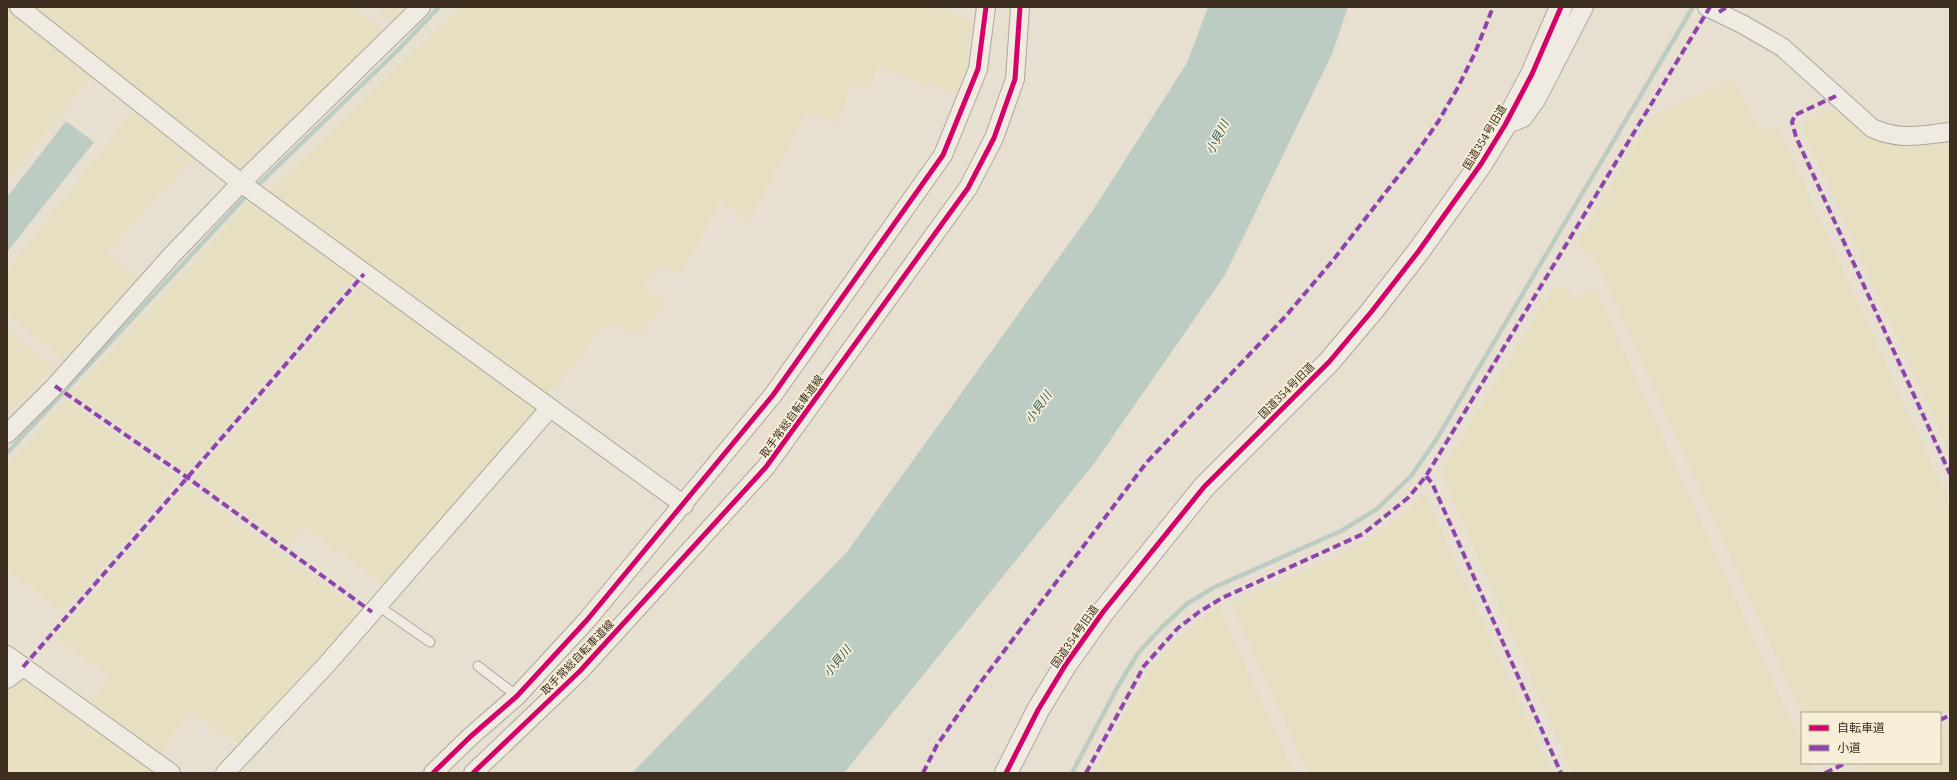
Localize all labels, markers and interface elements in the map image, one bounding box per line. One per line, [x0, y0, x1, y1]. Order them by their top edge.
street label: 国道354号旧道 [1459, 102, 1509, 172]
water label: 小貝川 [1201, 115, 1234, 157]
street label: 国道354号旧道 [1255, 359, 1317, 421]
street label: 取手常総自転車道線 [756, 372, 826, 460]
water label: 小貝川 [1021, 386, 1056, 427]
street label: 国道354号旧道 [1047, 602, 1101, 670]
street label: 取手常総自転車道線 [537, 616, 617, 698]
water label: 小貝川 [819, 640, 856, 680]
legend [1801, 712, 1941, 764]
text: 自転車道 [1837, 719, 1885, 736]
text: 小道 [1837, 739, 1861, 756]

